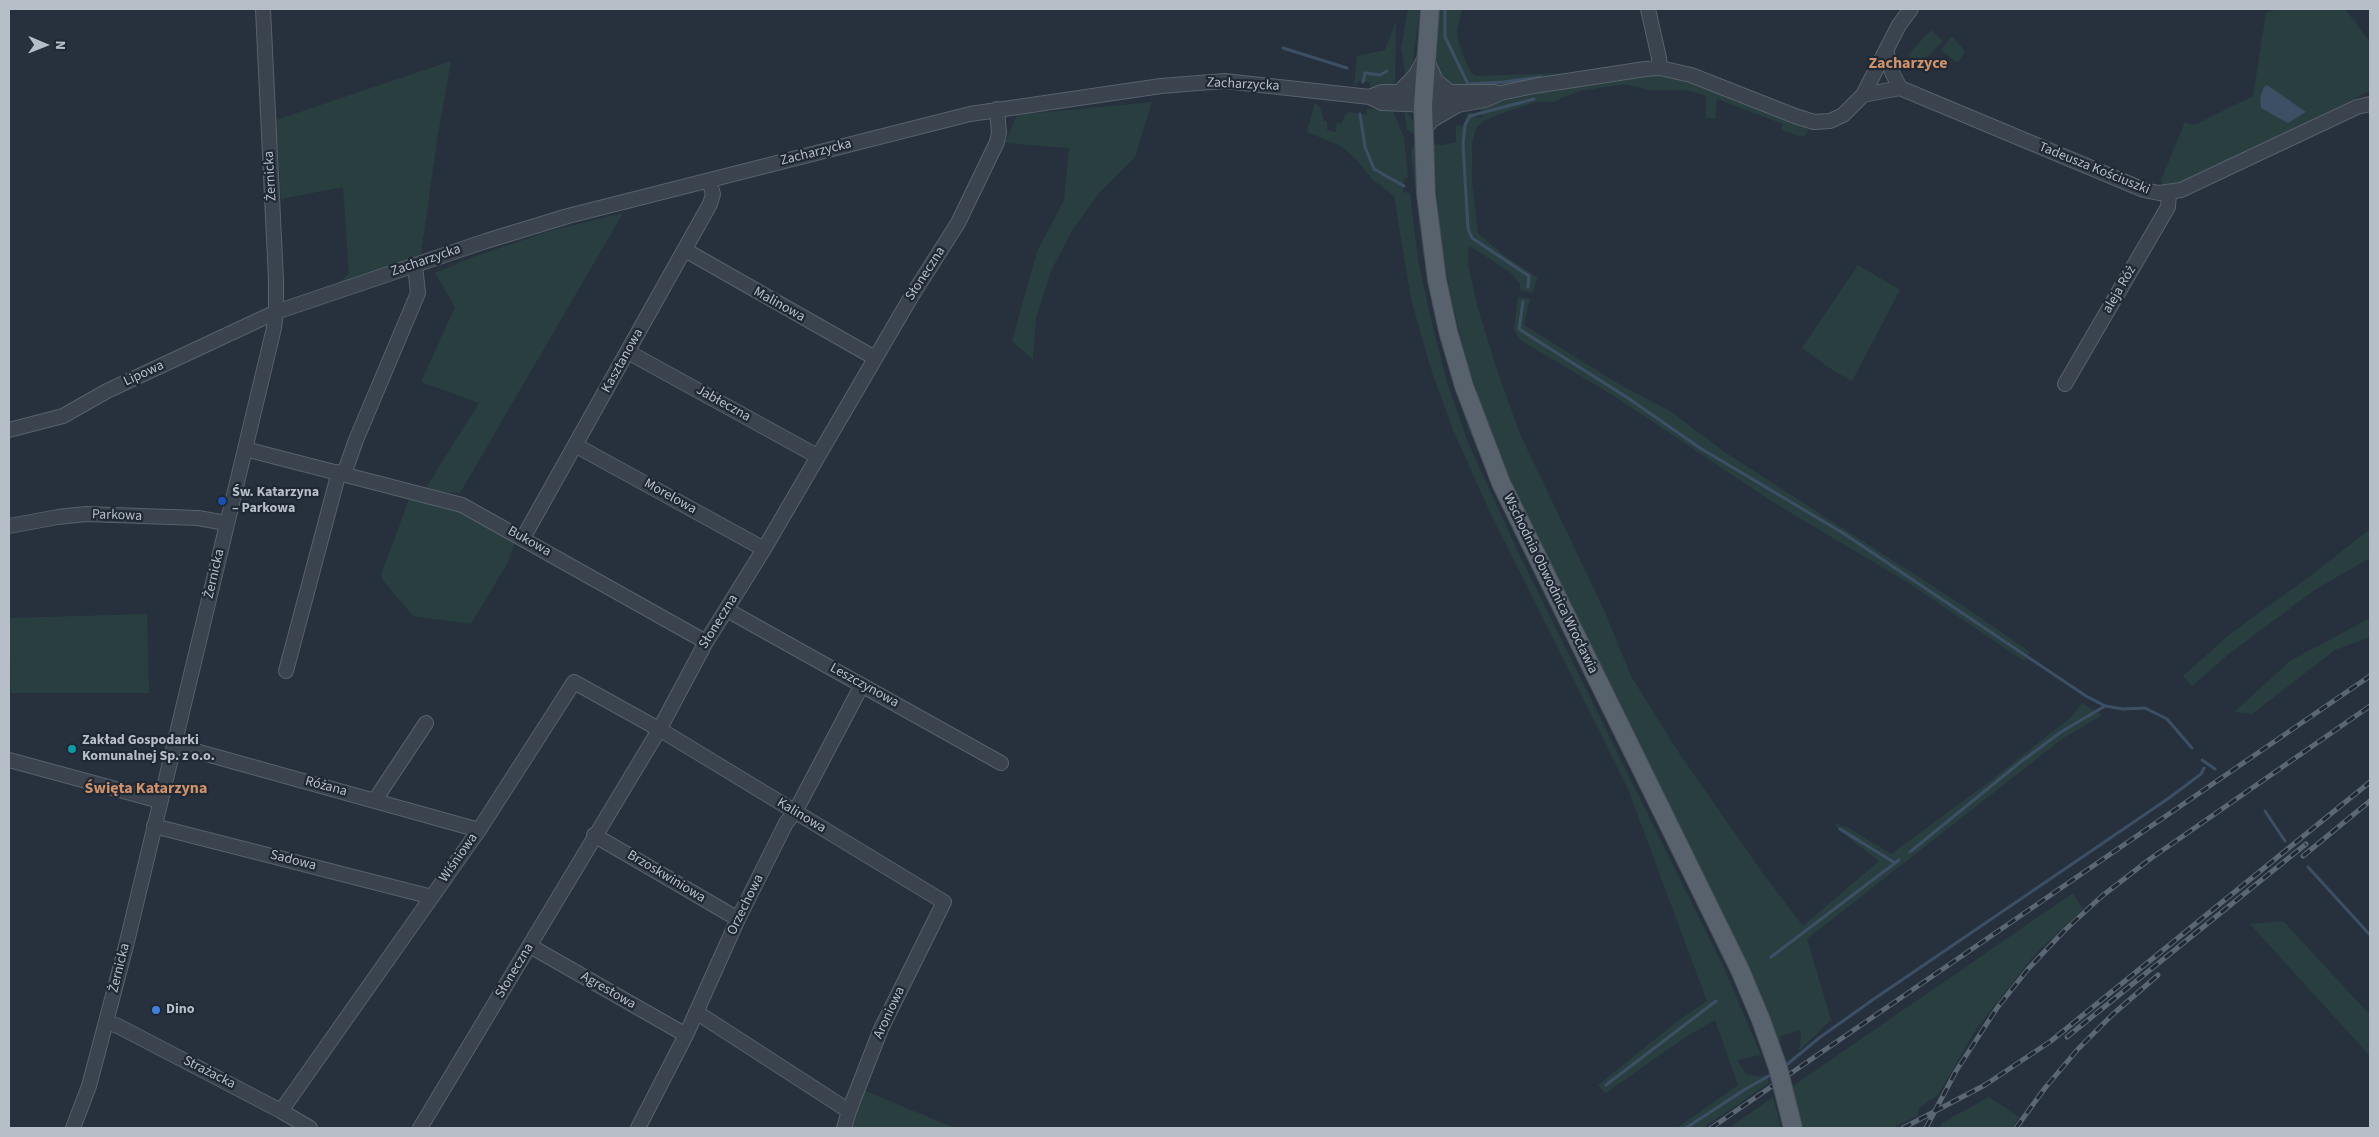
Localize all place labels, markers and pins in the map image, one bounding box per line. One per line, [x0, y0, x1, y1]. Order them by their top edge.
place label: Św. Katarzyna – Parkowa [232, 485, 319, 518]
marker: Św. Katarzyna – Parkowa [216, 495, 228, 507]
place label: Zakład Gospodarki Komunalnej Sp. z o.o. [82, 733, 215, 766]
marker: Zakład Gospodarki Komunalnej Sp. z o.o. [66, 743, 78, 755]
place label: Dino [166, 1002, 195, 1018]
marker: Dino [150, 1004, 162, 1016]

